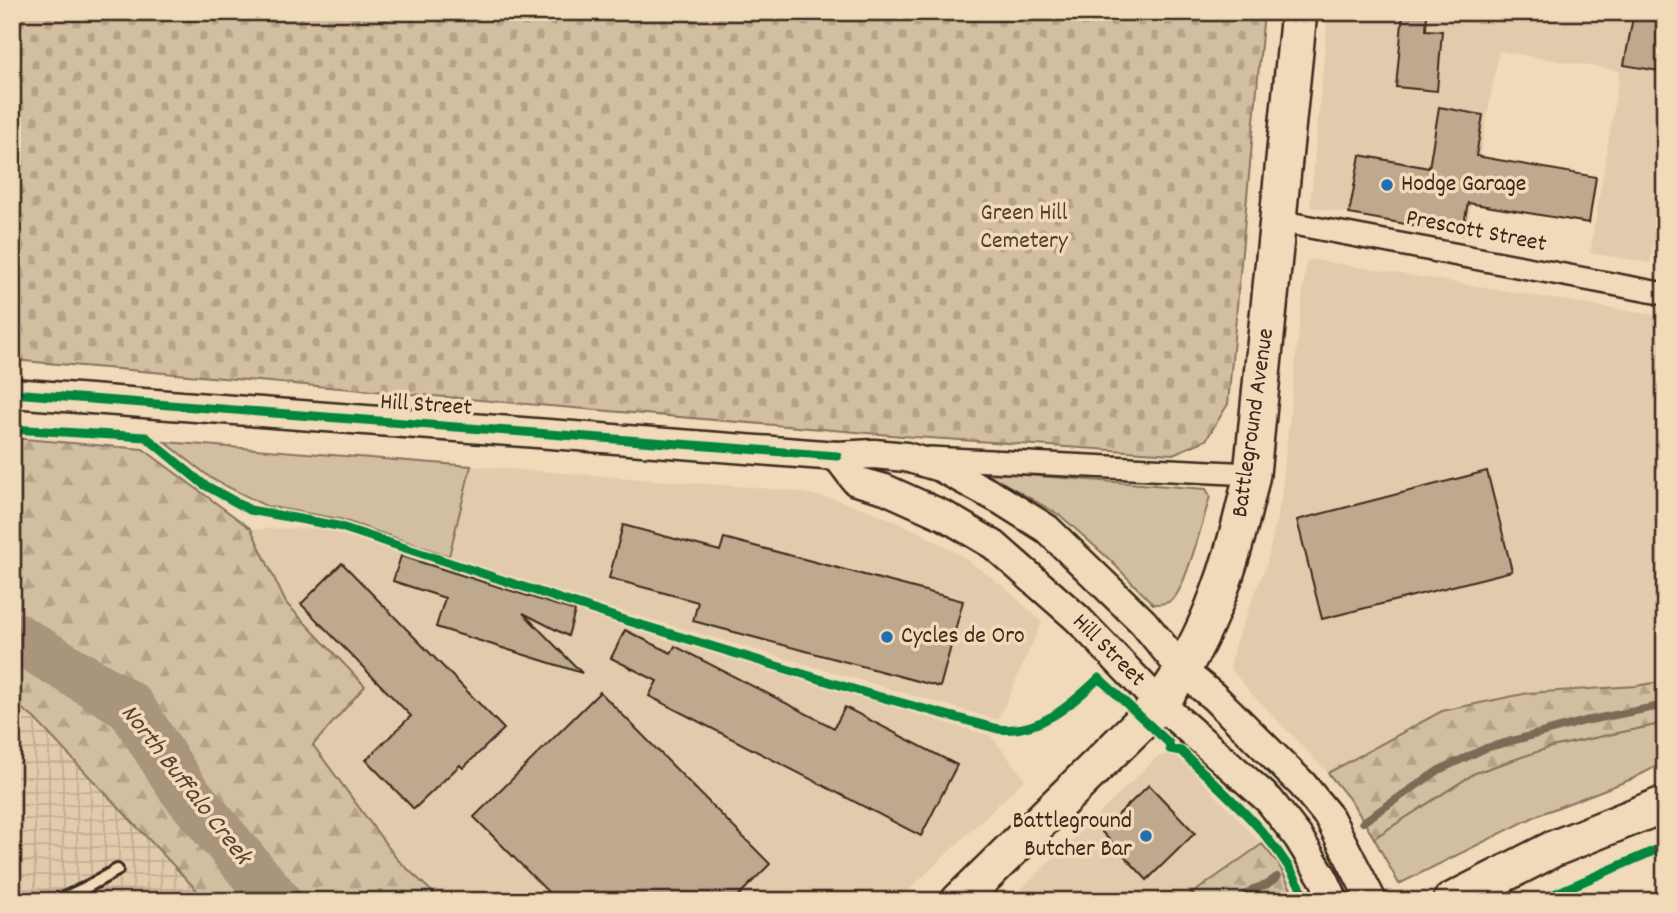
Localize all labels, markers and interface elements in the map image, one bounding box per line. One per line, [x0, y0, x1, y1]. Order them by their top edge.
place label: Hodge Garage [1401, 168, 1526, 202]
marker: Hodge Garage [1379, 177, 1395, 193]
park label: Green Hill Cemetery [980, 197, 1069, 259]
street label: Prescott Street [1403, 202, 1549, 262]
street label: Battleground Avenue [1224, 326, 1284, 520]
street label: Hill Street [379, 386, 473, 426]
street label: Hill Street [1063, 606, 1153, 696]
place label: Cycles de Oro [901, 620, 1025, 654]
marker: Cycles de Oro [879, 629, 895, 645]
water label: North Buffalo Creek [111, 697, 261, 875]
place label: Battleground Butcher Bar [1013, 805, 1132, 867]
marker: Battleground Butcher Bar [1138, 828, 1154, 844]

